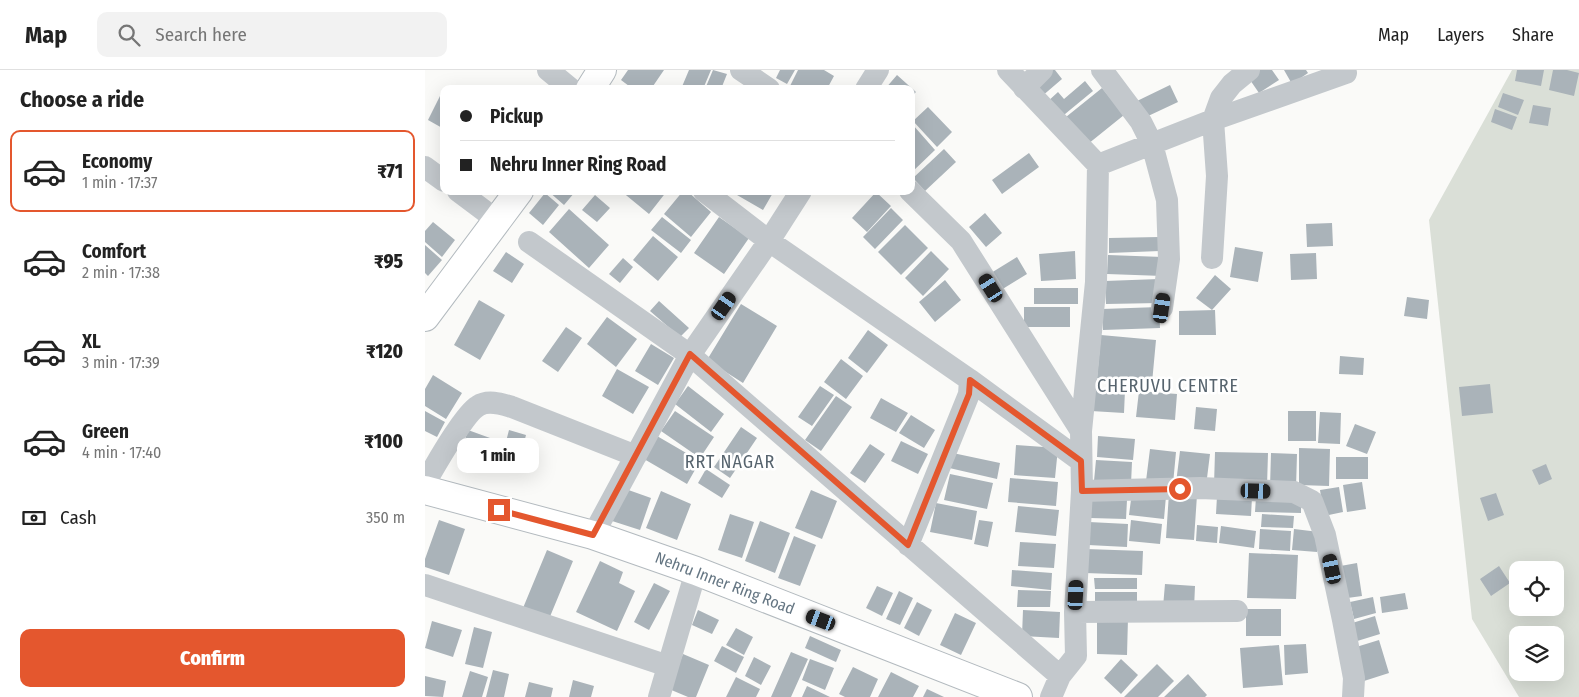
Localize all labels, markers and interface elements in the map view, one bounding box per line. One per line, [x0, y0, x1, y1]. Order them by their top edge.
search box [97, 12, 447, 57]
text: Map [25, 21, 67, 49]
icon: search [115, 21, 143, 49]
text: Search here [155, 23, 247, 46]
text: Map [1378, 24, 1409, 46]
text: Layers [1437, 24, 1484, 46]
text: Share [1512, 24, 1554, 46]
text: Choose a ride [20, 86, 144, 113]
text: Pickup [490, 105, 543, 128]
icon: car [22, 149, 67, 194]
text: Economy [82, 150, 152, 173]
text: Nehru Inner Ring Road [490, 153, 666, 176]
text: ₹71 [377, 160, 403, 183]
text: 1 min · 17:37 [82, 173, 158, 192]
icon: car [22, 239, 67, 284]
text: Comfort [82, 240, 146, 263]
text: ₹95 [374, 250, 403, 273]
text: 2 min · 17:38 [82, 263, 160, 282]
car [976, 271, 1005, 305]
car [709, 289, 738, 323]
car [1152, 292, 1171, 324]
icon: car [22, 329, 67, 374]
text: XL [82, 330, 101, 353]
text: ₹120 [366, 340, 403, 363]
text: 3 min · 17:39 [82, 353, 160, 372]
district label: CHERUVU CENTRE [1097, 375, 1239, 397]
icon: car [22, 419, 67, 464]
text: Green [82, 420, 129, 443]
text: ₹100 [364, 430, 403, 453]
callout: 1 min [458, 438, 540, 472]
text: 4 min · 17:40 [82, 443, 161, 462]
text: 1 min [481, 446, 515, 465]
district label: RRT NAGAR [685, 451, 775, 473]
route start [1169, 478, 1191, 500]
car [1240, 483, 1271, 499]
route end [488, 499, 510, 521]
icon: cash [20, 504, 48, 532]
text: Cash [60, 506, 97, 529]
text: 350 m [366, 508, 405, 527]
street label: Nehru Inner Ring Road [653, 548, 797, 618]
car [1321, 553, 1342, 585]
map controls [1509, 561, 1564, 681]
button: locate [1509, 561, 1564, 616]
car [1067, 580, 1084, 610]
car [804, 608, 837, 632]
button: layers [1509, 626, 1564, 681]
button: Confirm [20, 629, 405, 687]

